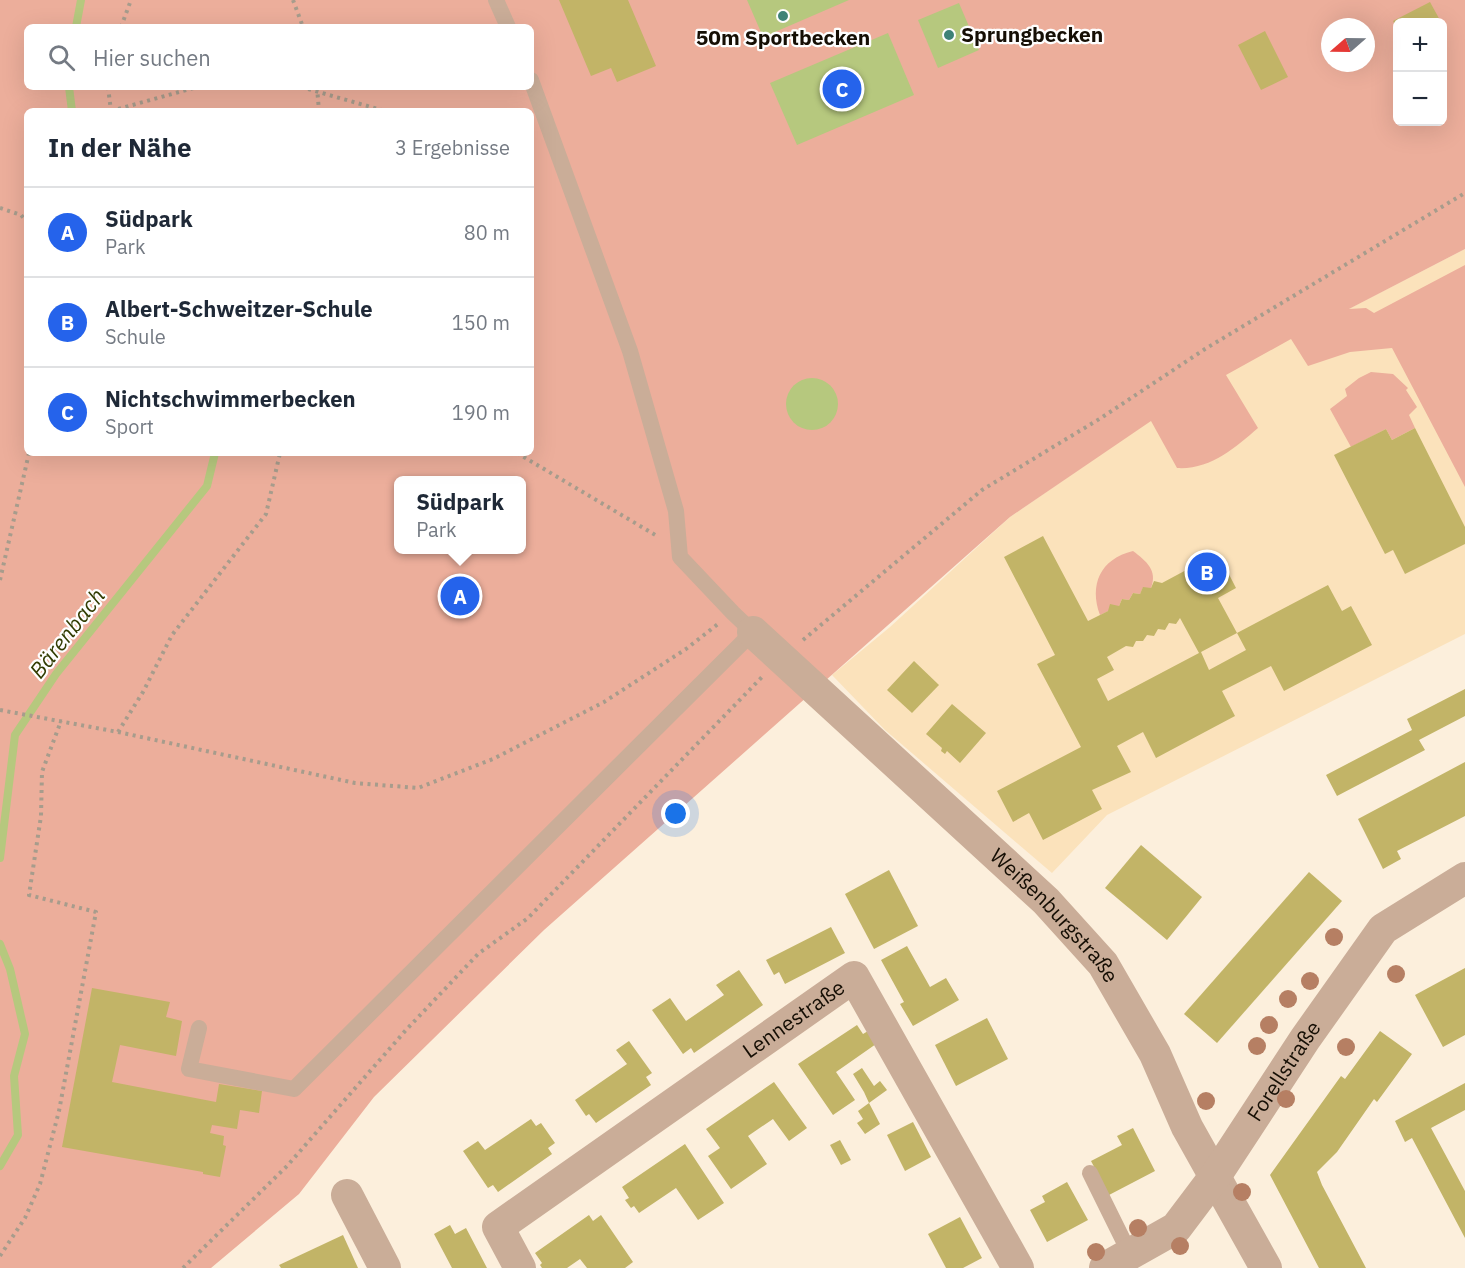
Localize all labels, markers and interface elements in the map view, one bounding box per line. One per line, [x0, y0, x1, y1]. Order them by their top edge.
marker: 50m Sportbecken [776, 9, 790, 23]
north arrow [1321, 18, 1375, 72]
map controls [1393, 18, 1447, 126]
button: + [1393, 18, 1447, 72]
place label: Sprungbecken [961, 20, 1103, 48]
place label: 50m Sportbecken [696, 23, 870, 51]
search box [24, 24, 534, 90]
marker: Sprungbecken [942, 28, 956, 42]
icon: search [45, 41, 78, 74]
text: Hier suchen [93, 43, 211, 72]
pin: C [822, 66, 862, 112]
button: − [1393, 72, 1447, 126]
text: In der Nähe [48, 130, 192, 164]
text: 3 Ergebnisse [395, 134, 510, 161]
text: Südpark [105, 204, 193, 233]
text: A [61, 219, 74, 246]
text: 80 m [464, 219, 510, 246]
text: Park [105, 233, 145, 260]
text: Albert-Schweitzer-Schule [105, 294, 373, 323]
text: B [61, 309, 74, 336]
text: 150 m [452, 309, 510, 336]
text: Schule [105, 323, 166, 350]
text: Nichtschwimmerbecken [105, 384, 356, 413]
text: C [61, 399, 74, 426]
text: 190 m [452, 399, 510, 426]
text: Sport [105, 413, 154, 440]
popup [394, 476, 526, 554]
text: Südpark [416, 487, 504, 516]
text: Park [416, 516, 457, 543]
pin: B [1188, 550, 1226, 594]
pin: A [440, 574, 480, 618]
water label: Bärenbach [22, 582, 111, 684]
your location [661, 799, 690, 828]
street label: Weißenburgstraße [984, 841, 1126, 987]
street label: Lennestraße [737, 973, 850, 1064]
street label: Forellstraße [1240, 1015, 1327, 1126]

